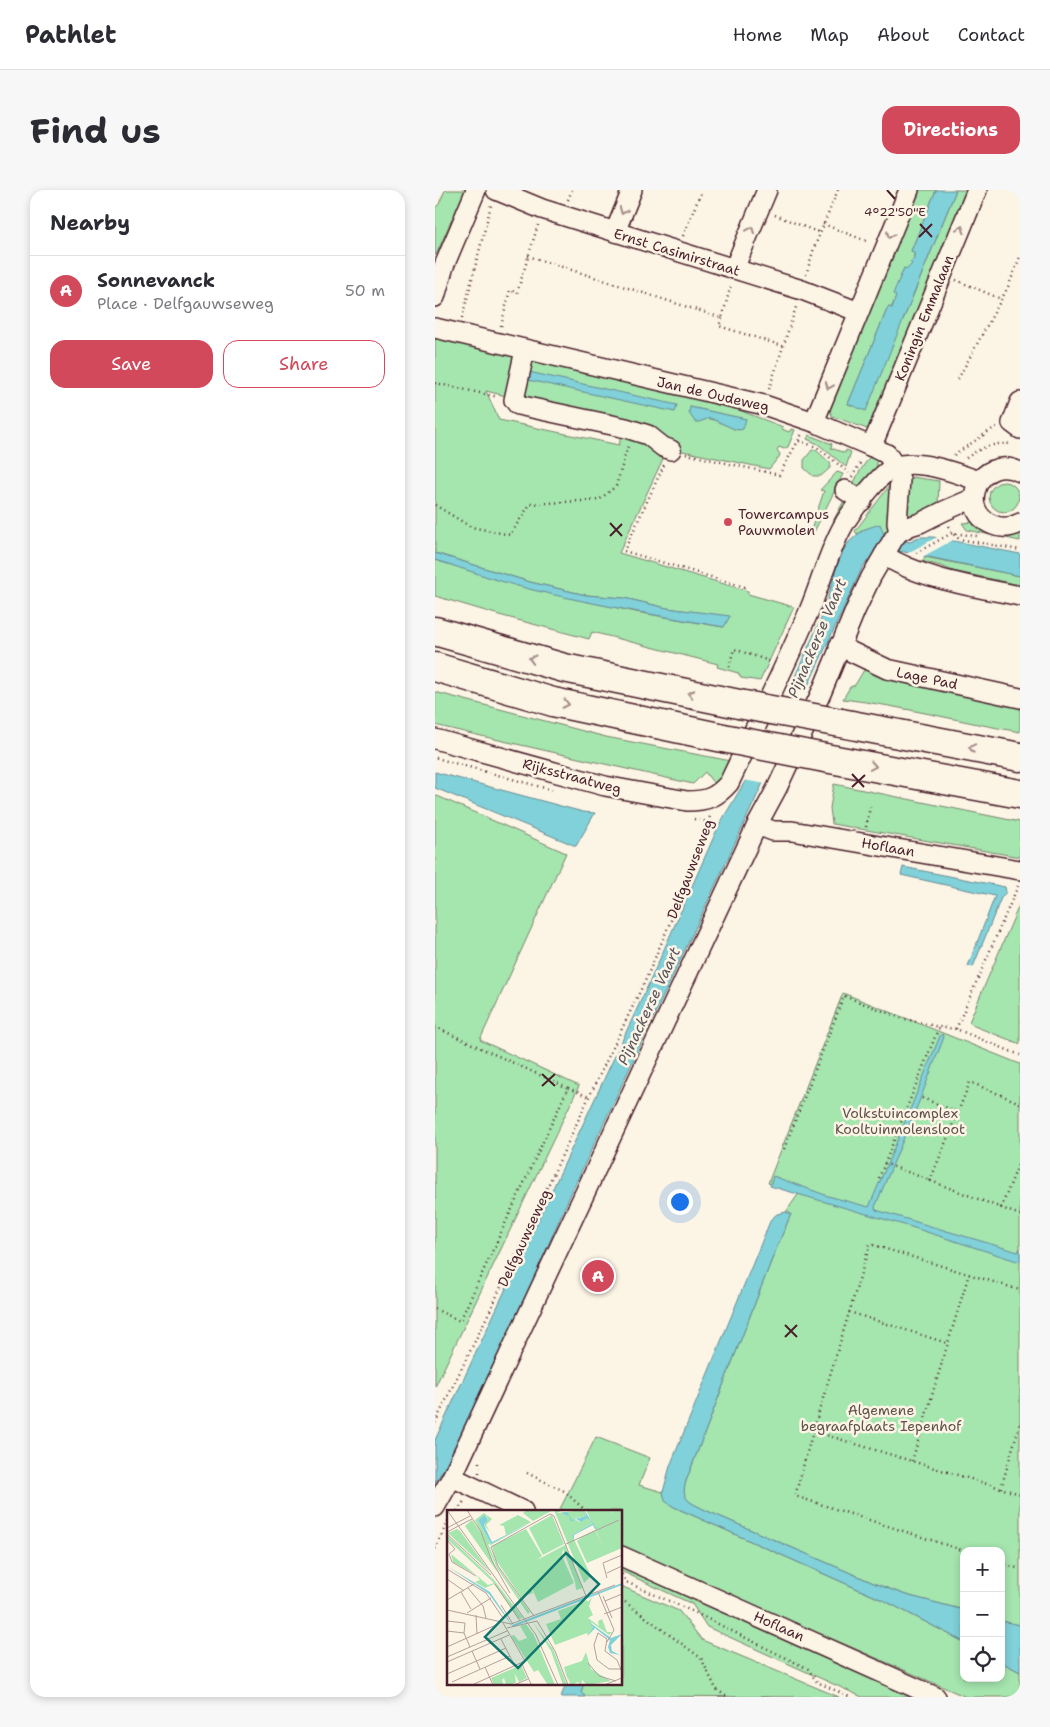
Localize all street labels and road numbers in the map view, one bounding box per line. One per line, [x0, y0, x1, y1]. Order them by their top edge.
street label: Ernst Casimirstraat [612, 224, 742, 280]
street label: Koningin Emmalaan [891, 252, 958, 384]
street label: Jan de Oudeweg [655, 372, 771, 416]
street label: Lage Pad [895, 663, 959, 693]
street label: Rijksstraatweg [521, 754, 623, 798]
street label: Delfgauwseweg [663, 816, 717, 922]
street label: Hoflaan [860, 833, 916, 861]
street label: Delfgauwseweg [494, 1186, 554, 1290]
street label: Hoflaan [751, 1607, 808, 1645]

